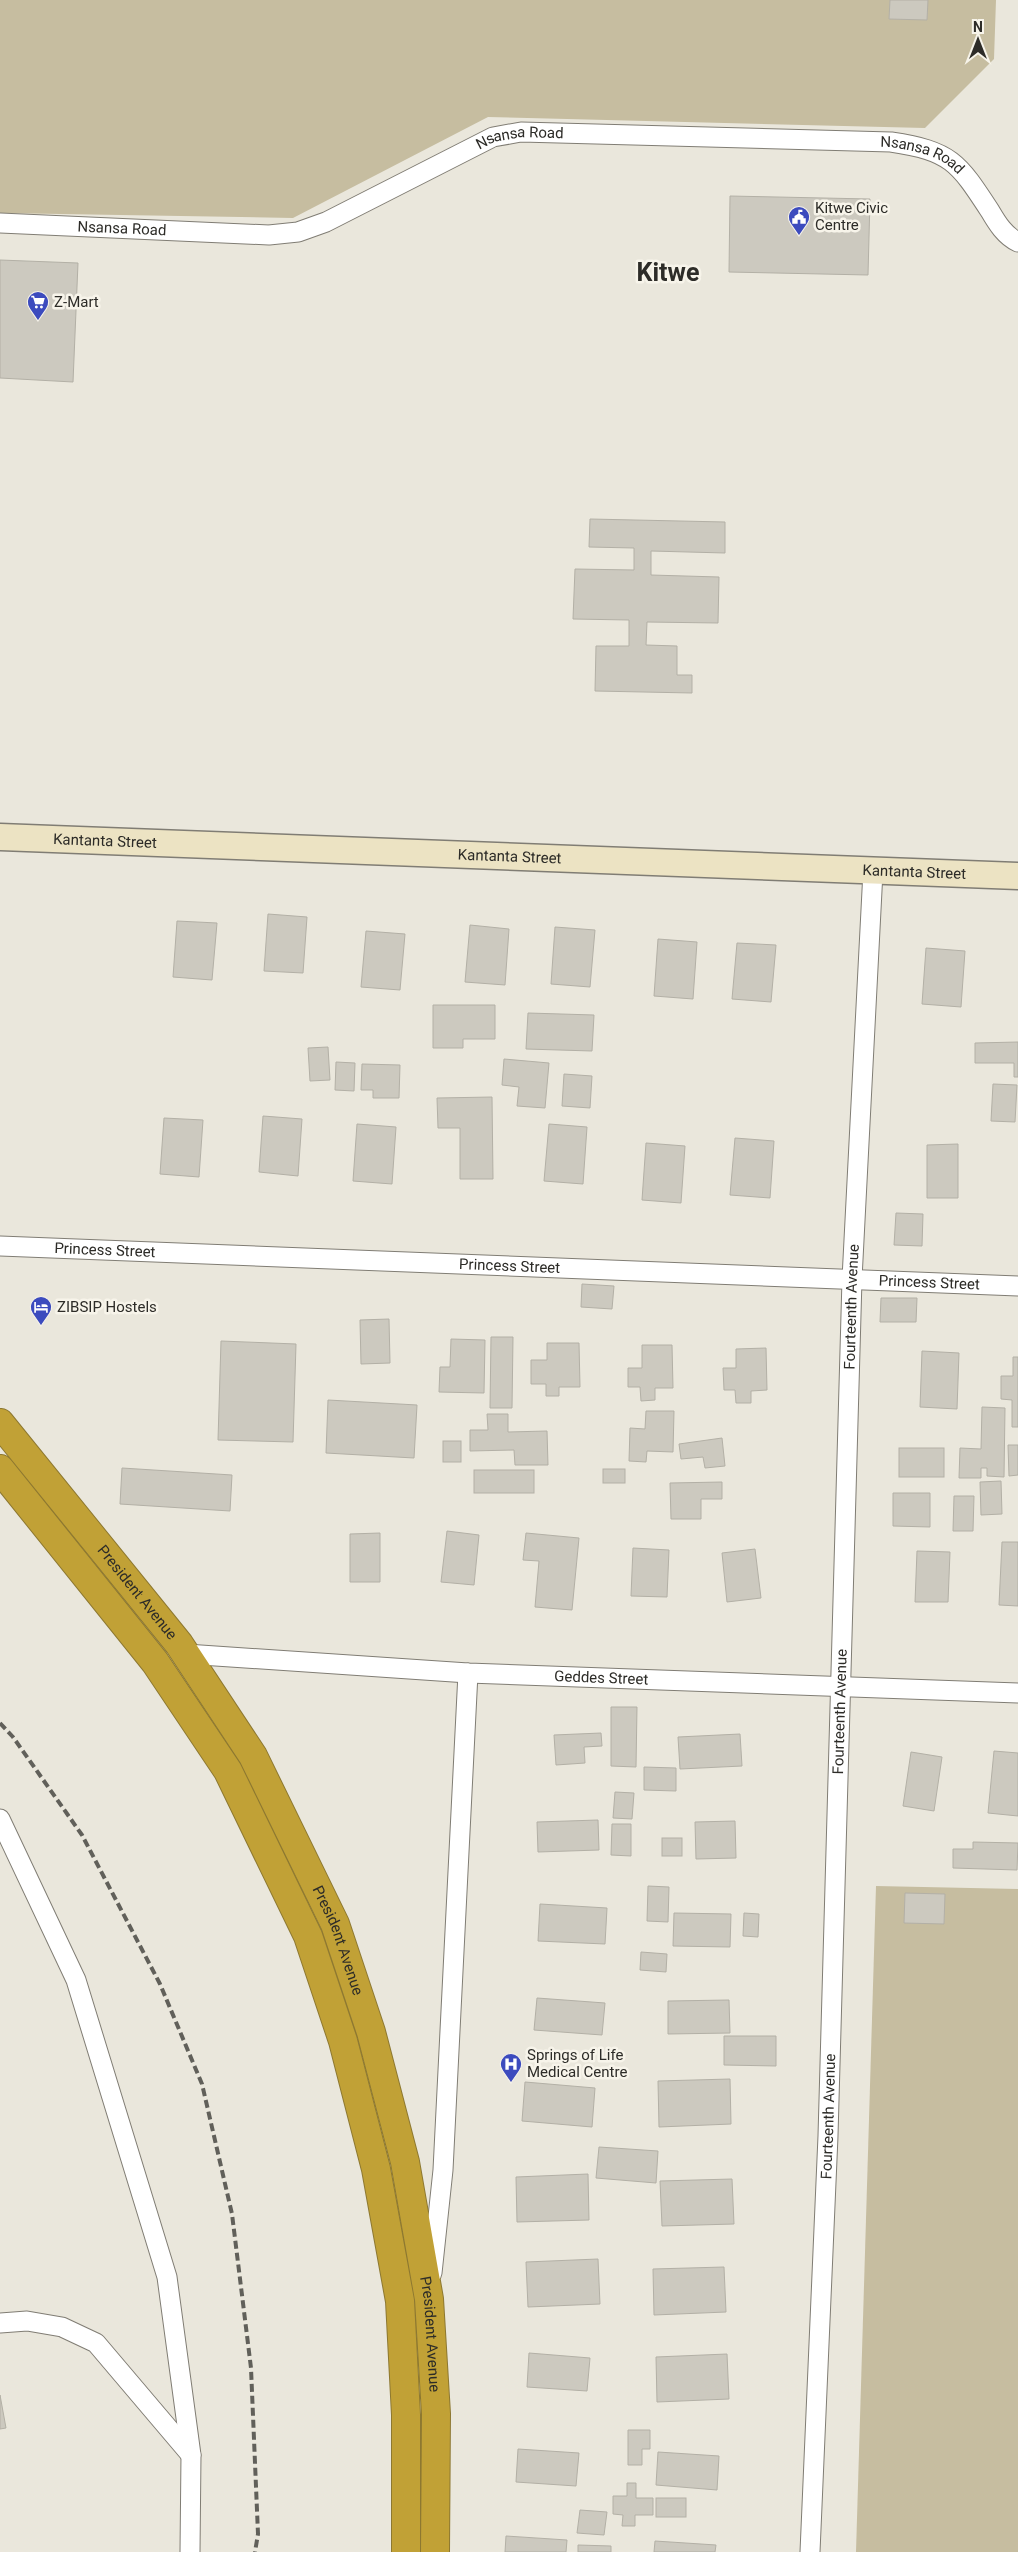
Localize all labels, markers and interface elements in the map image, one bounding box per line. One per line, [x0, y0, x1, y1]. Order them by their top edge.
north arrow [953, 15, 1003, 65]
text: N [973, 19, 983, 35]
street label: Nsansa Road [473, 123, 564, 153]
street label: Nsansa Road [880, 133, 968, 178]
place label: Kitwe Civic Centre [815, 199, 888, 234]
public building icon: Kitwe Civic Centre [787, 205, 811, 236]
street label: Nsansa Road [77, 217, 167, 239]
district label: Kitwe [637, 258, 699, 287]
supermarket icon: Z-Mart [26, 290, 50, 321]
place label: Z-Mart [54, 293, 99, 311]
street label: Kantanta Street [53, 830, 157, 852]
street label: Kantanta Street [457, 846, 562, 868]
street label: Kantanta Street [862, 861, 967, 883]
street label: Princess Street [54, 1239, 156, 1261]
street label: Fourteenth Avenue [840, 1243, 863, 1370]
street label: Princess Street [459, 1255, 561, 1277]
street label: Princess Street [878, 1272, 980, 1293]
hotel icon: ZIBSIP Hostels [29, 1295, 53, 1326]
place label: ZIBSIP Hostels [57, 1298, 157, 1316]
street label: President Avenue [94, 1542, 181, 1643]
street label: Fourteenth Avenue [829, 1648, 851, 1775]
street label: Geddes Street [554, 1667, 649, 1689]
street label: President Avenue [309, 1883, 367, 1998]
place label: Springs of Life Medical Centre [527, 2046, 627, 2081]
hospital icon: Springs of Life Medical Centre [499, 2052, 523, 2083]
street label: Fourteenth Avenue [817, 2053, 839, 2180]
street label: President Avenue [416, 2275, 444, 2393]

